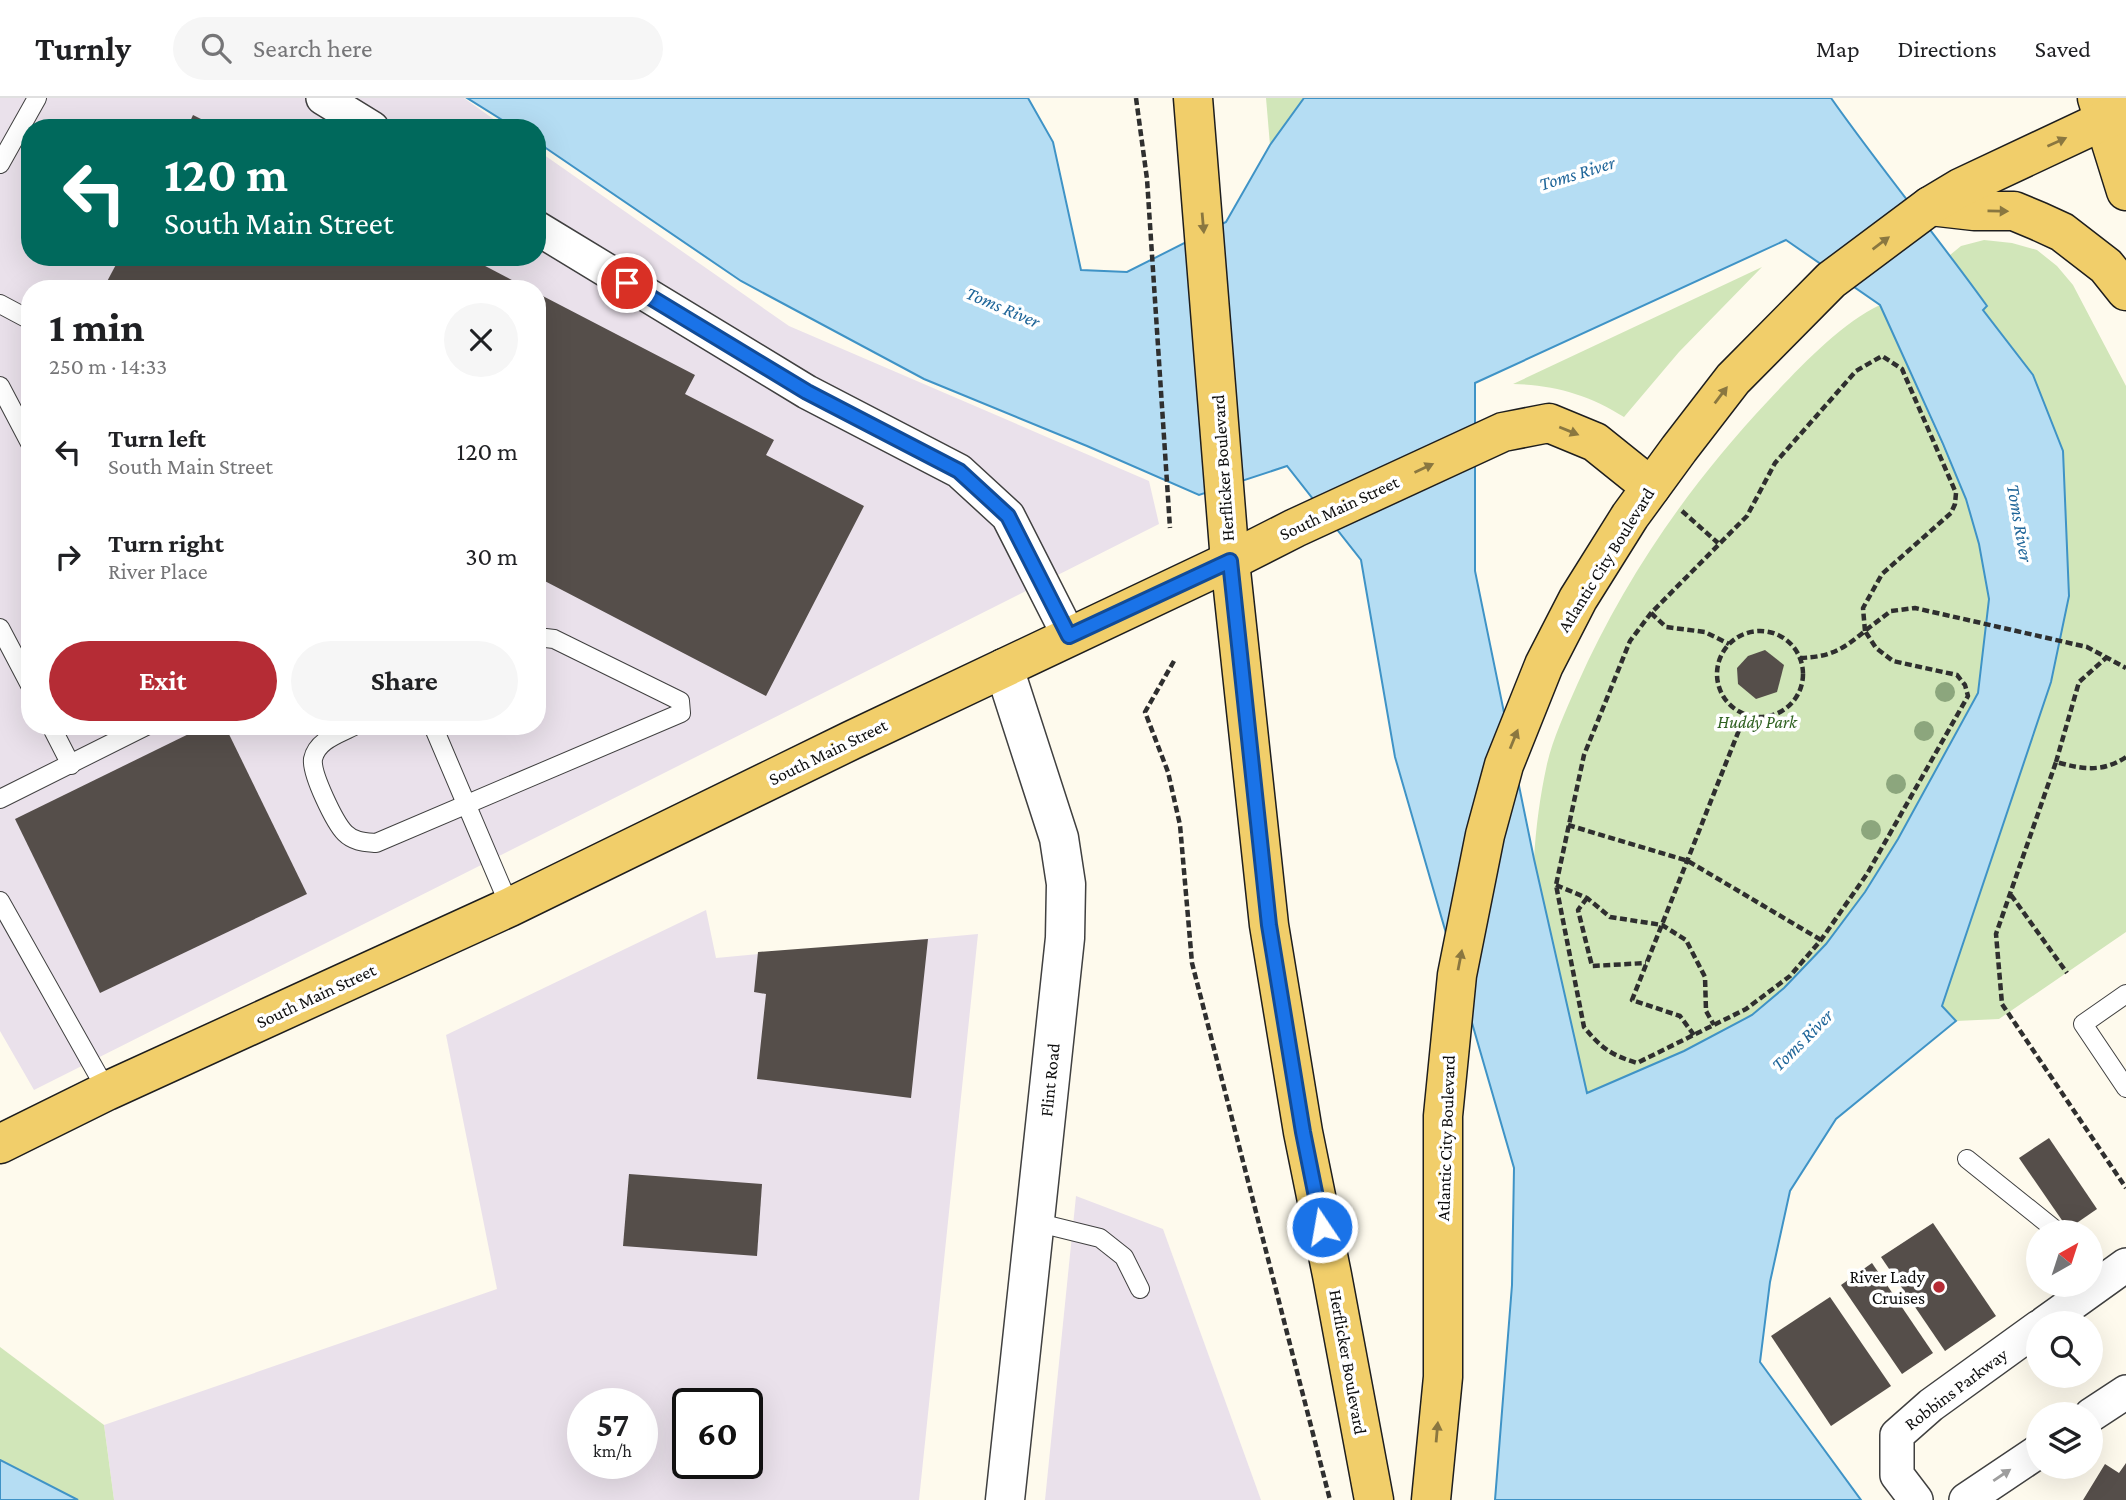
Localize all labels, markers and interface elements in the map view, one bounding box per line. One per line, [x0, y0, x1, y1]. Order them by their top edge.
search box [173, 17, 663, 80]
icon: search [197, 29, 235, 67]
text: Turnly [35, 30, 131, 67]
text: Search here [253, 34, 372, 63]
text: Map [1816, 35, 1860, 62]
text: Directions [1898, 35, 1997, 62]
text: Saved [2035, 35, 2091, 62]
one-way arrow [2046, 136, 2067, 147]
icon: left [49, 147, 140, 238]
text: 120 m [164, 147, 288, 202]
water label: Toms River [1537, 151, 1619, 194]
text: South Main Street [164, 205, 394, 241]
one-way arrow [1988, 205, 2010, 217]
one-way arrow [1198, 212, 1209, 234]
one-way arrow [1871, 236, 1890, 250]
pin [597, 253, 657, 313]
icon: arrive [608, 264, 646, 302]
water label: Toms River [963, 282, 1044, 332]
text: 1 min [49, 303, 145, 350]
button: close [444, 303, 518, 377]
text: 250 m · 14:33 [49, 353, 167, 379]
one-way arrow [1713, 386, 1727, 404]
street label: Herflicker Boulevard [1208, 393, 1238, 542]
text: Turn left [108, 424, 206, 453]
one-way arrow [1558, 426, 1579, 437]
icon: left [49, 433, 87, 471]
text: 120 m [457, 437, 518, 466]
text: South Main Street [108, 453, 273, 479]
one-way arrow [1413, 462, 1434, 473]
street label: South Main Street [1276, 471, 1403, 544]
water label: Toms River [2003, 483, 2037, 565]
street label: Atlantic City Boulevard [1554, 484, 1659, 636]
text: Turn right [108, 529, 224, 558]
icon: right [49, 538, 87, 576]
text: 30 m [465, 542, 518, 571]
text: River Place [108, 558, 208, 584]
button: Exit [49, 641, 277, 721]
button: Share [291, 641, 518, 721]
park label: Huddy Park [1717, 712, 1798, 732]
street label: South Main Street [766, 714, 891, 789]
one-way arrow [1509, 729, 1520, 750]
one-way arrow [1454, 949, 1465, 971]
street label: South Main Street [253, 959, 380, 1032]
water label: Toms River [1767, 1004, 1838, 1075]
street label: Flint Road [1036, 1042, 1064, 1118]
street label: Atlantic City Boulevard [1433, 1054, 1459, 1221]
position arrow [1285, 1190, 1359, 1264]
north arrow [2026, 1220, 2104, 1297]
map controls [2026, 1220, 2103, 1479]
place label: River Lady Cruises [1849, 1267, 1926, 1308]
marker: River Lady Cruises [1931, 1279, 1947, 1295]
street label: Herflicker Boulevard [1325, 1288, 1371, 1437]
button: search [2026, 1311, 2103, 1388]
street label: Robbins Parkway [1901, 1343, 2012, 1434]
speed limit sign: 60 [672, 1388, 763, 1479]
button: layers [2026, 1402, 2103, 1479]
text: 57 [596, 1405, 629, 1444]
one-way arrow [1432, 1421, 1443, 1443]
text: km/h [593, 1441, 632, 1461]
one-way arrow [1993, 1469, 2012, 1482]

